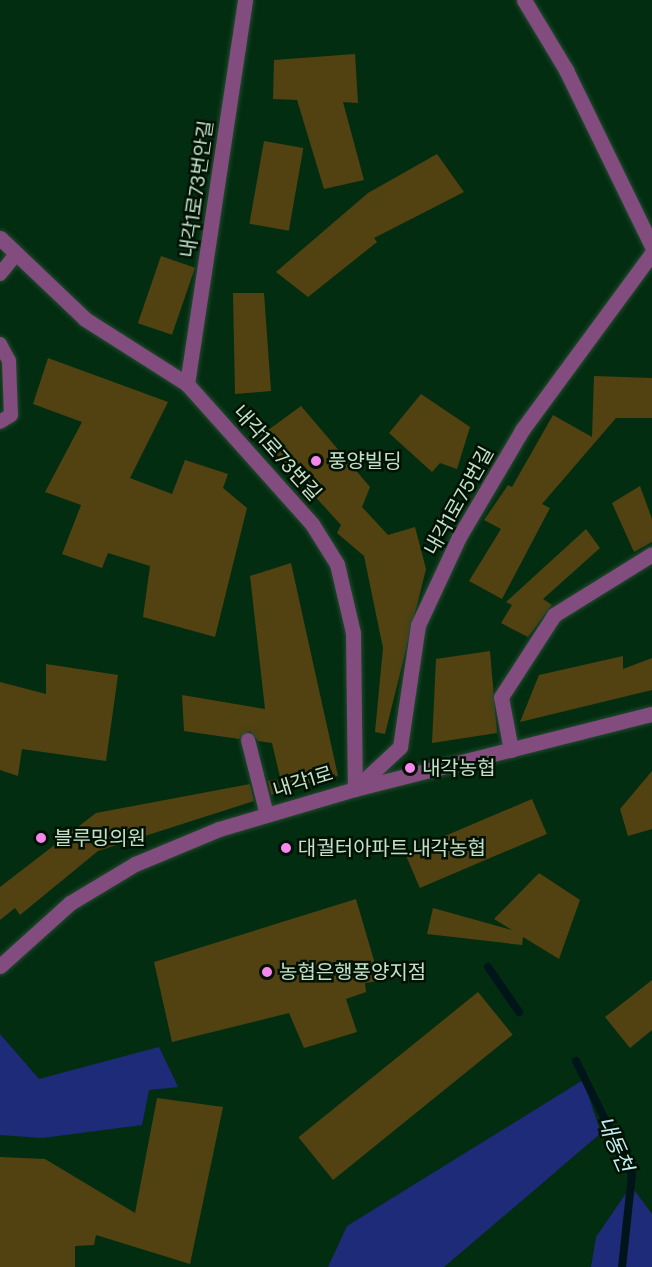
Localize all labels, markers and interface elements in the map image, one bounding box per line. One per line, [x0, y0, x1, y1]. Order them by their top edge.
street label: 내각1로73번안길 [175, 119, 219, 259]
street label: 내각1로73번길 [228, 400, 326, 506]
street label: 내각1로75번길 [419, 442, 499, 560]
place label: 풍양빌딩 [328, 449, 402, 473]
marker: 풍양빌딩 [309, 454, 323, 468]
place label: 내각농협 [422, 756, 496, 780]
marker: 내각농협 [403, 761, 417, 775]
street label: 내각1로 [270, 762, 336, 802]
place label: 블루밍의원 [54, 826, 146, 850]
marker: 블루밍의원 [32, 829, 50, 847]
place label: 대궐터아파트.내각농협 [298, 836, 486, 860]
marker: 대궐터아파트.내각농협 [279, 841, 293, 855]
place label: 농협은행풍양지점 [279, 960, 426, 984]
marker: 농협은행풍양지점 [260, 965, 274, 979]
water label: 내동천 [592, 1112, 638, 1176]

